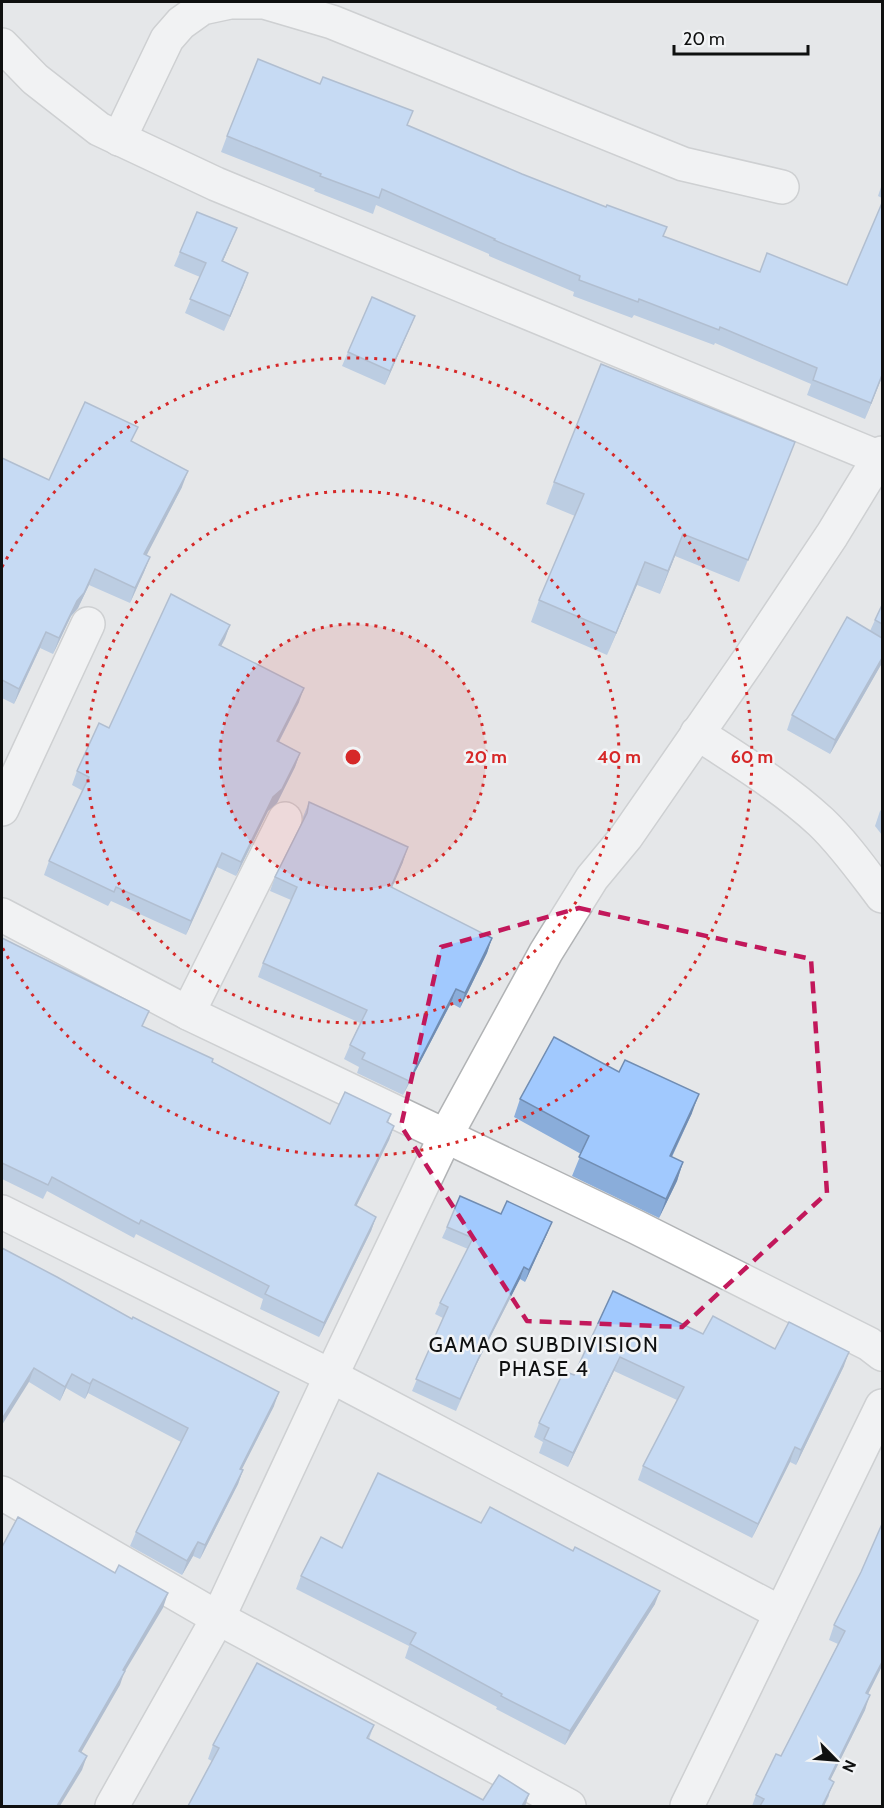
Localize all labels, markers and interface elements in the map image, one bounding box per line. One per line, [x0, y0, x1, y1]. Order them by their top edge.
scale bar [674, 18, 808, 56]
text: 20 m [683, 28, 725, 50]
text: 20 m [465, 746, 507, 768]
text: 40 m [597, 746, 641, 768]
text: 60 m [731, 746, 773, 768]
centre of rings [343, 747, 363, 767]
district label: GAMAO SUBDIVISION PHASE 4 [429, 1332, 659, 1381]
north arrow [806, 1730, 866, 1790]
text: N [838, 1757, 860, 1775]

